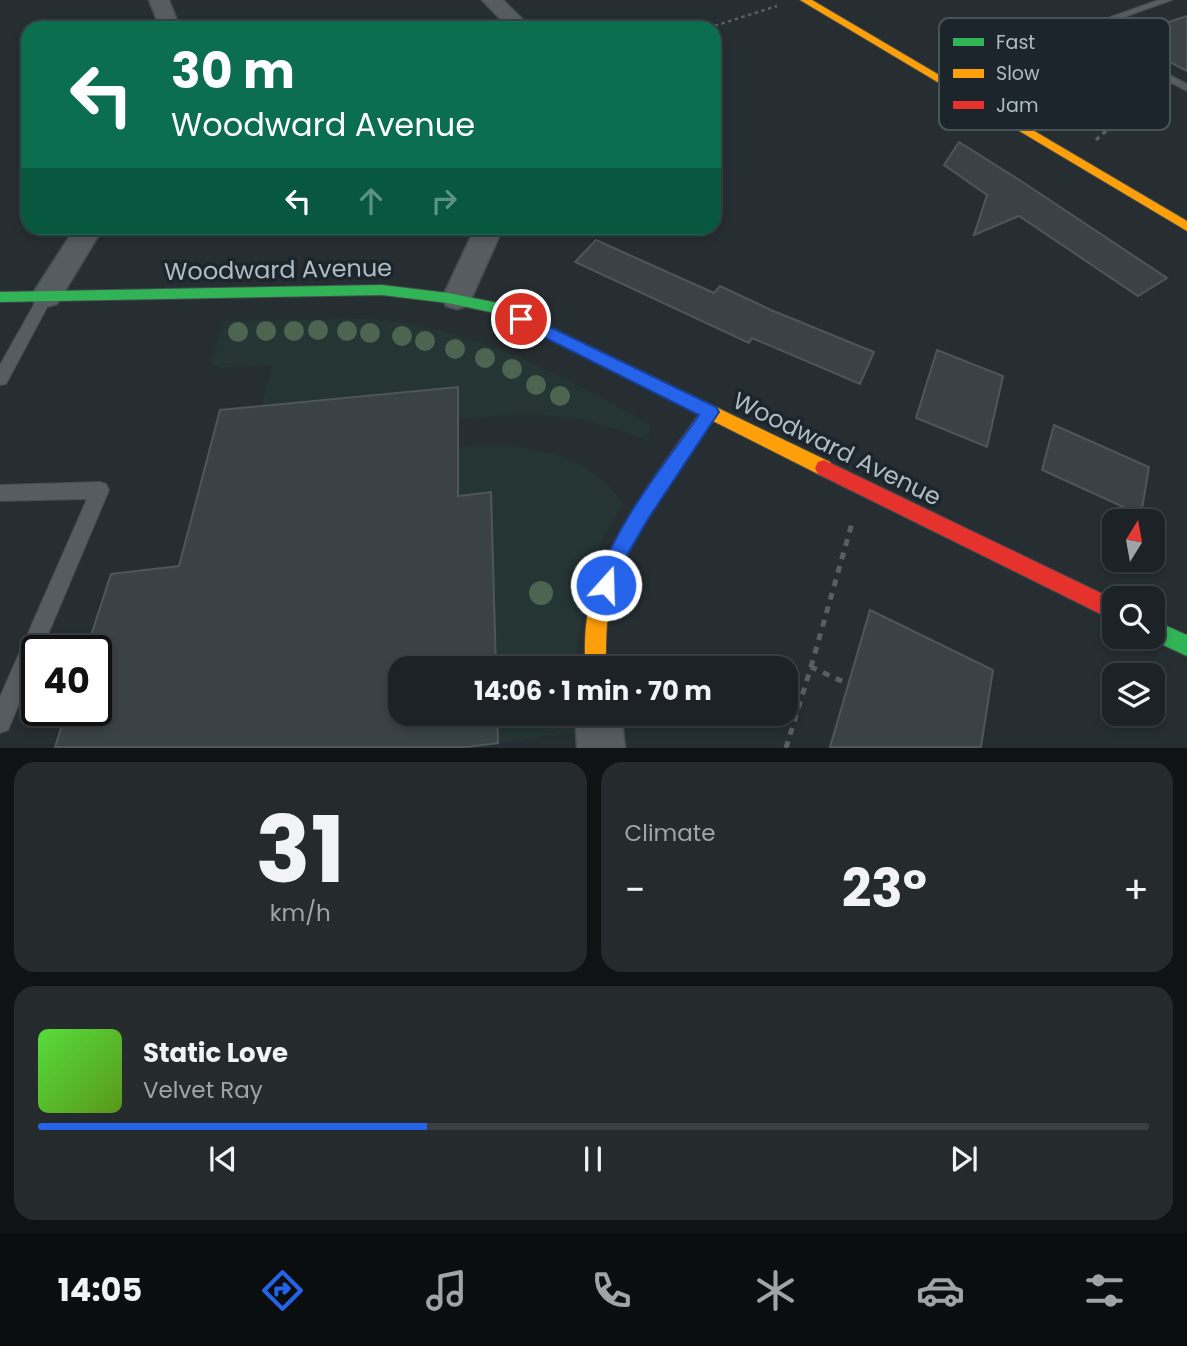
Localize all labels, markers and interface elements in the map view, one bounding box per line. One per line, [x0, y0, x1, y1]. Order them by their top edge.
legend [939, 18, 1170, 130]
text: Fast [996, 29, 1035, 56]
text: 30 m [171, 37, 295, 105]
icon: left [56, 49, 147, 140]
text: Slow [996, 60, 1040, 87]
text: Jam [996, 92, 1038, 119]
text: Woodward Avenue [171, 102, 475, 147]
icon: left [279, 182, 317, 220]
icon: ahead [352, 182, 390, 220]
icon: right [425, 182, 463, 220]
street label: Woodward Avenue [164, 251, 392, 288]
pin [491, 289, 551, 349]
icon: arrive [502, 300, 540, 338]
street label: Woodward Avenue [728, 384, 947, 513]
north arrow [1102, 509, 1166, 572]
map controls [1102, 509, 1165, 726]
position arrow [569, 548, 643, 622]
button: search [1102, 586, 1165, 649]
speed limit sign: 40 [21, 635, 112, 726]
button: layers [1102, 663, 1165, 726]
text: 14:06 · 1 min · 70 m [474, 673, 712, 709]
text: 31 [256, 786, 345, 914]
text: Climate [625, 817, 715, 849]
text: 23° [842, 852, 927, 925]
text: − [625, 863, 645, 916]
text: + [1123, 863, 1149, 916]
text: km/h [270, 897, 331, 929]
text: Static Love [143, 1035, 288, 1071]
text: Velvet Ray [143, 1074, 263, 1106]
icon: previous [204, 1140, 242, 1178]
icon: pause [574, 1140, 612, 1178]
icon: next [945, 1140, 983, 1178]
icon: directions [258, 1266, 307, 1315]
icon: music [422, 1266, 471, 1315]
icon: phone [587, 1266, 636, 1315]
icon: climate [751, 1266, 800, 1315]
icon: car [916, 1266, 965, 1315]
icon: filters [1080, 1266, 1129, 1315]
text: 14:05 [58, 1267, 142, 1312]

